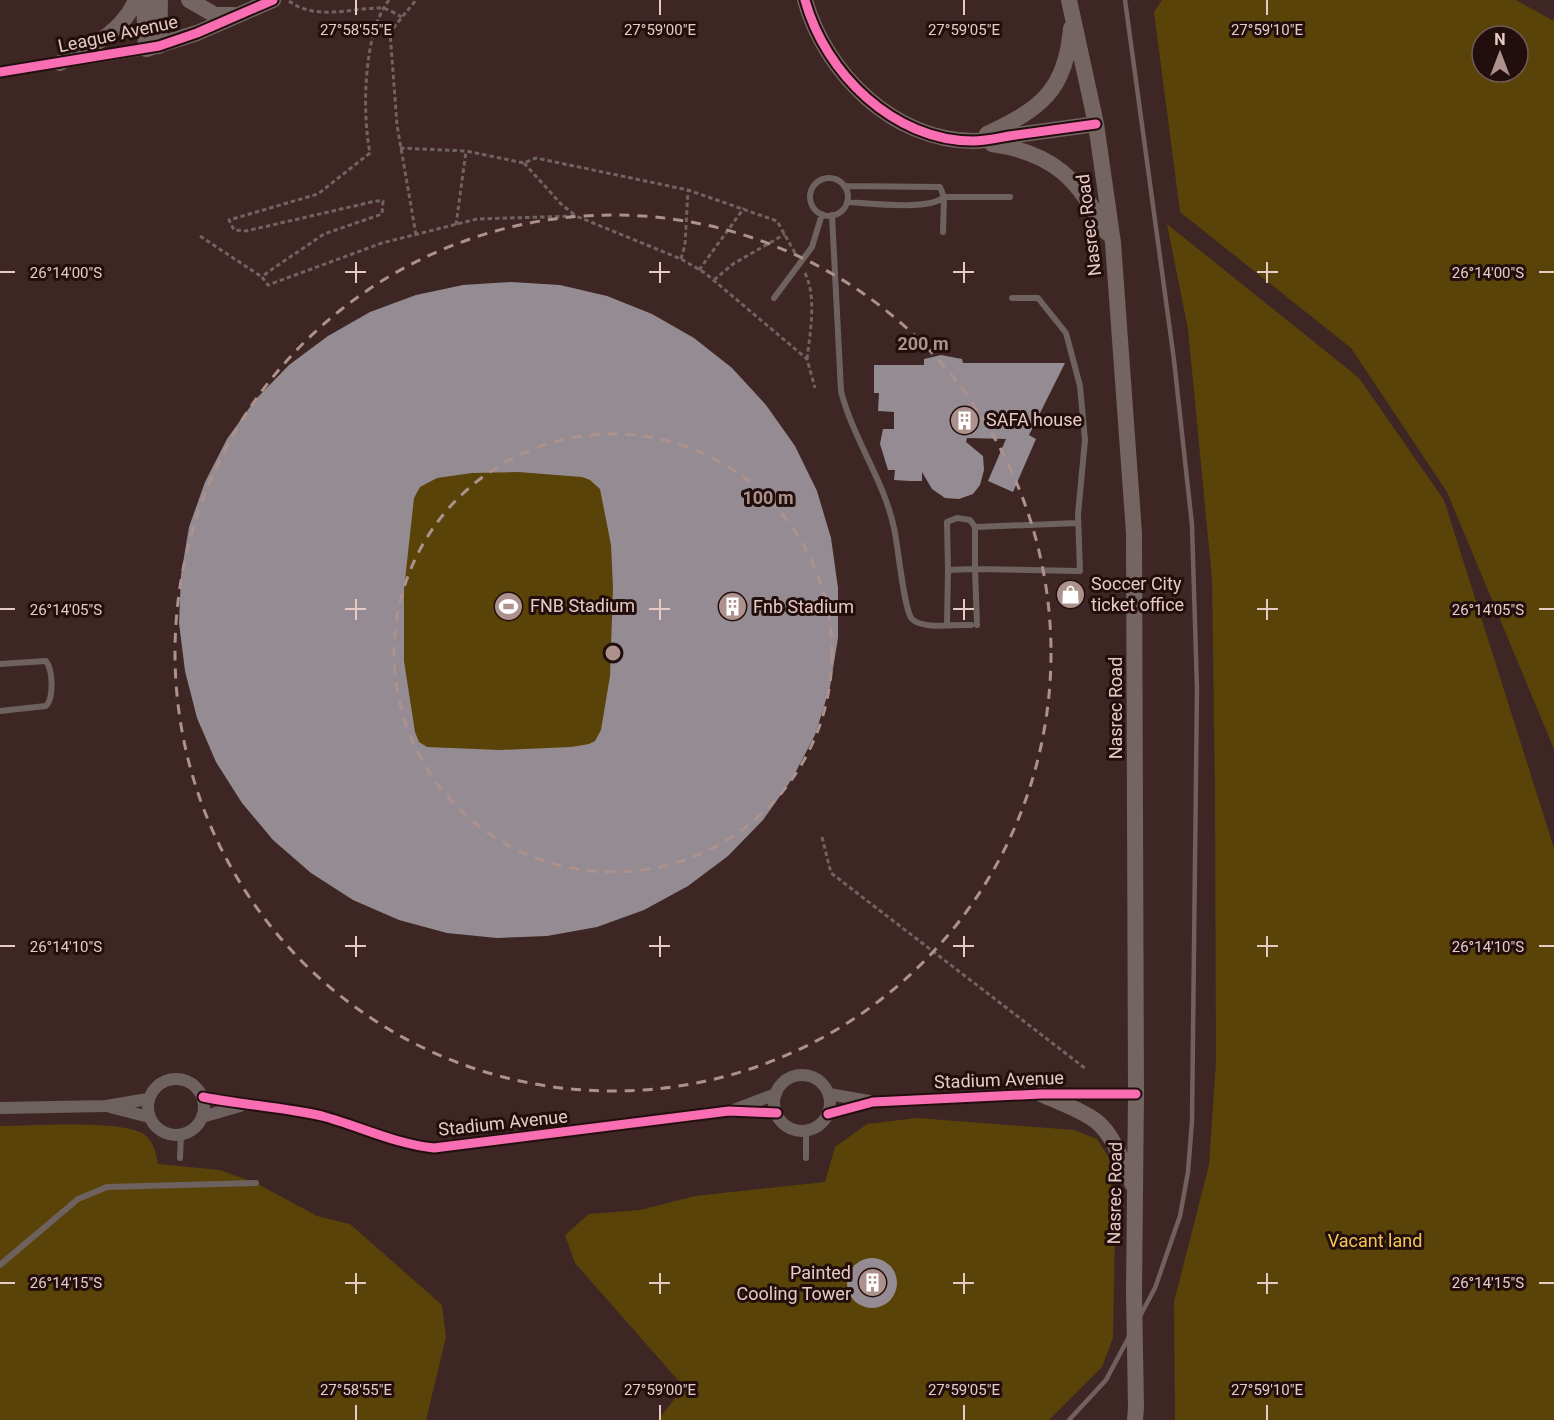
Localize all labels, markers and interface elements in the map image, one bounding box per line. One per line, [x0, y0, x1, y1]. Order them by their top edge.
street label: League Avenue [56, 11, 180, 56]
text: 27°58'55"E [320, 21, 393, 39]
text: 27°59'00"E [624, 21, 697, 39]
text: 27°59'05"E [928, 21, 1001, 39]
text: 27°59'10"E [1231, 21, 1304, 39]
north arrow [1470, 24, 1530, 84]
text: N [1494, 30, 1506, 49]
street label: Nasrec Road [1072, 173, 1105, 277]
text: 26°14'00"S [30, 264, 102, 282]
text: 26°14'00"S [1452, 264, 1524, 282]
text: 200 m [897, 333, 949, 354]
building icon: SAFA house [949, 404, 981, 436]
place label: SAFA house [986, 409, 1082, 430]
text: 100 m [742, 487, 794, 508]
place label: Soccer City ticket office [1091, 573, 1184, 615]
shop icon: Soccer City ticket office [1054, 578, 1086, 610]
sports icon: FNB Stadium [493, 590, 525, 622]
building icon: Fnb Stadium [716, 591, 748, 623]
place label: FNB Stadium [530, 595, 635, 616]
place label: Fnb Stadium [753, 596, 854, 617]
text: 26°14'05"S [30, 601, 102, 619]
text: 26°14'05"S [1452, 601, 1524, 619]
centre of rings [603, 643, 623, 663]
street label: Nasrec Road [1105, 657, 1126, 759]
text: 26°14'10"S [30, 938, 102, 956]
text: 26°14'10"S [1452, 938, 1524, 956]
street label: Stadium Avenue [934, 1067, 1064, 1092]
street label: Stadium Avenue [437, 1105, 569, 1140]
street label: Nasrec Road [1103, 1142, 1126, 1244]
park label: Vacant land [1328, 1230, 1422, 1251]
place label: Painted Cooling Tower [737, 1262, 851, 1304]
building icon: Painted Cooling Tower [856, 1267, 888, 1299]
text: 26°14'15"S [30, 1274, 102, 1292]
text: 26°14'15"S [1452, 1274, 1524, 1292]
text: 27°58'55"E [320, 1381, 393, 1399]
text: 27°59'00"E [624, 1381, 697, 1399]
text: 27°59'05"E [928, 1381, 1001, 1399]
text: 27°59'10"E [1231, 1381, 1304, 1399]

